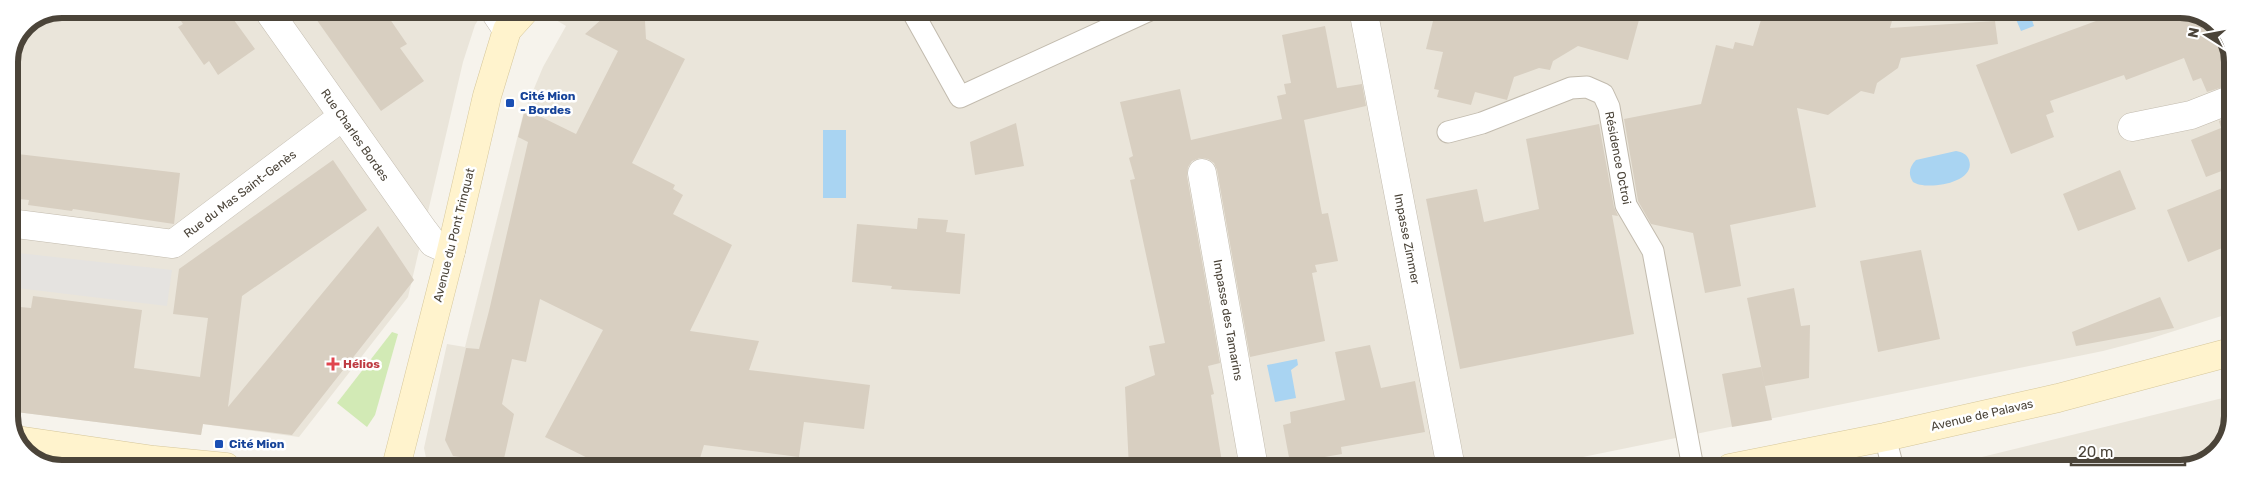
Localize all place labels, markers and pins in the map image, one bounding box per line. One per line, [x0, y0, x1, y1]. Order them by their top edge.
place label: Cité Mion - Bordes [520, 89, 576, 117]
marker: Cité Mion - Bordes [504, 97, 516, 109]
place label: Hélios [343, 357, 380, 371]
marker: Hélios [327, 358, 339, 370]
place label: Cité Mion [229, 437, 285, 451]
marker: Cité Mion [213, 438, 225, 450]

